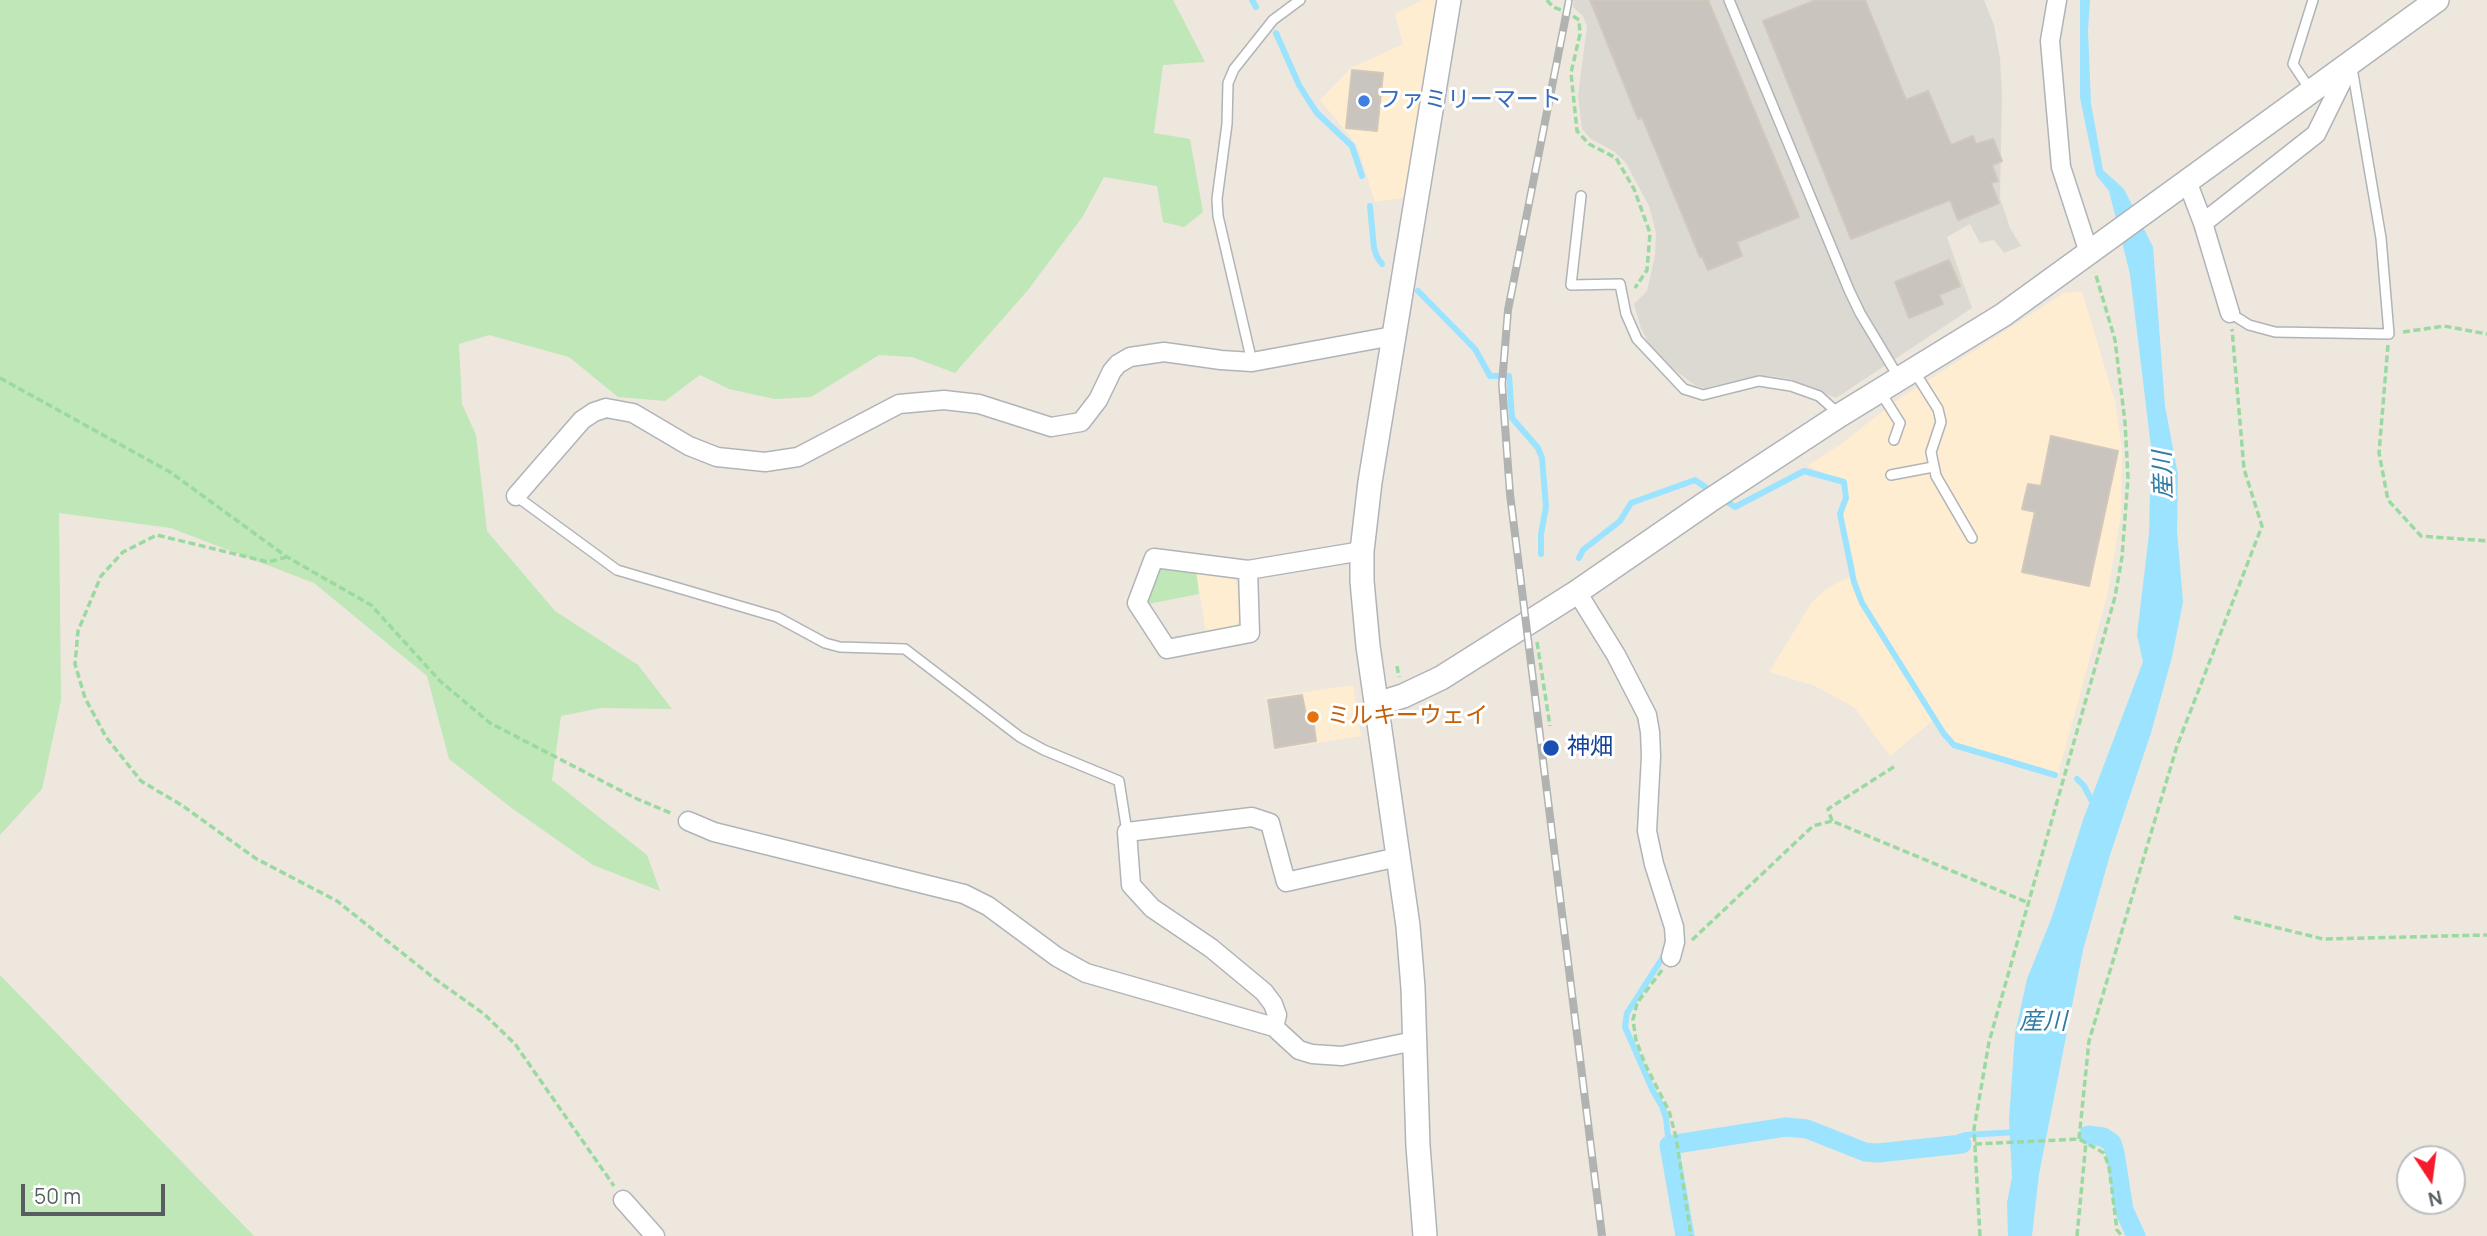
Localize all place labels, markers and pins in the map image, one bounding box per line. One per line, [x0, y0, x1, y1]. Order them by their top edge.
place label: ファミリーマート [1378, 87, 1562, 115]
marker: ファミリーマート [1356, 93, 1372, 109]
place label: ミルキーウェイ [1327, 703, 1488, 731]
marker: ミルキーウェイ [1305, 709, 1321, 725]
place label: 神畑 [1567, 734, 1613, 762]
marker: 神畑 [1541, 738, 1561, 758]

